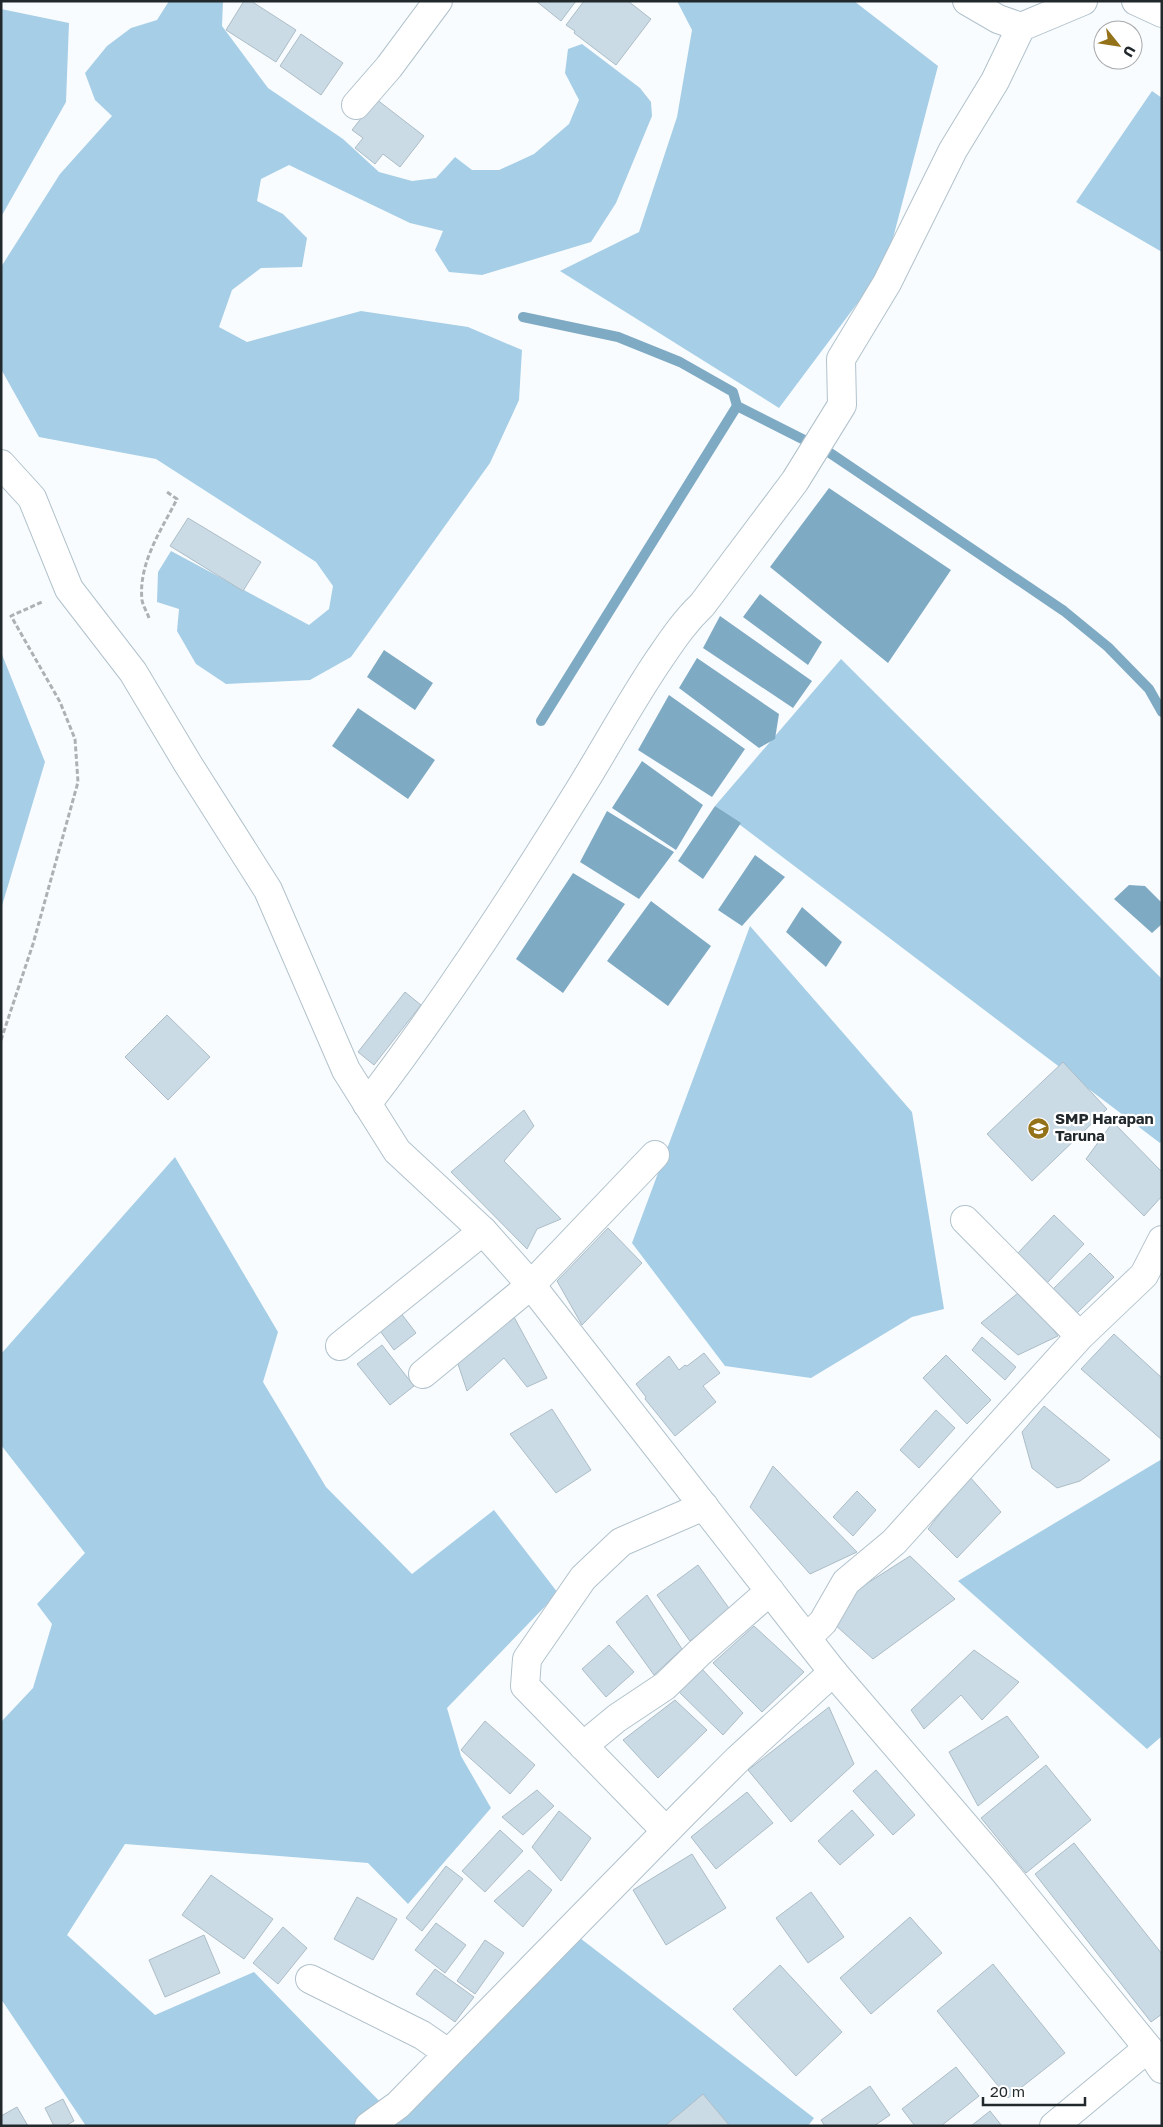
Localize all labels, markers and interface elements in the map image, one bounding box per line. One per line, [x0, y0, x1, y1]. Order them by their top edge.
north arrow [1093, 20, 1143, 70]
text: U [1120, 43, 1140, 60]
place label: SMP Harapan Taruna [1055, 1109, 1154, 1144]
school or university icon: SMP Harapan Taruna [1027, 1116, 1051, 1140]
scale bar [983, 2074, 1086, 2106]
text: 20 m [990, 2082, 1025, 2100]

